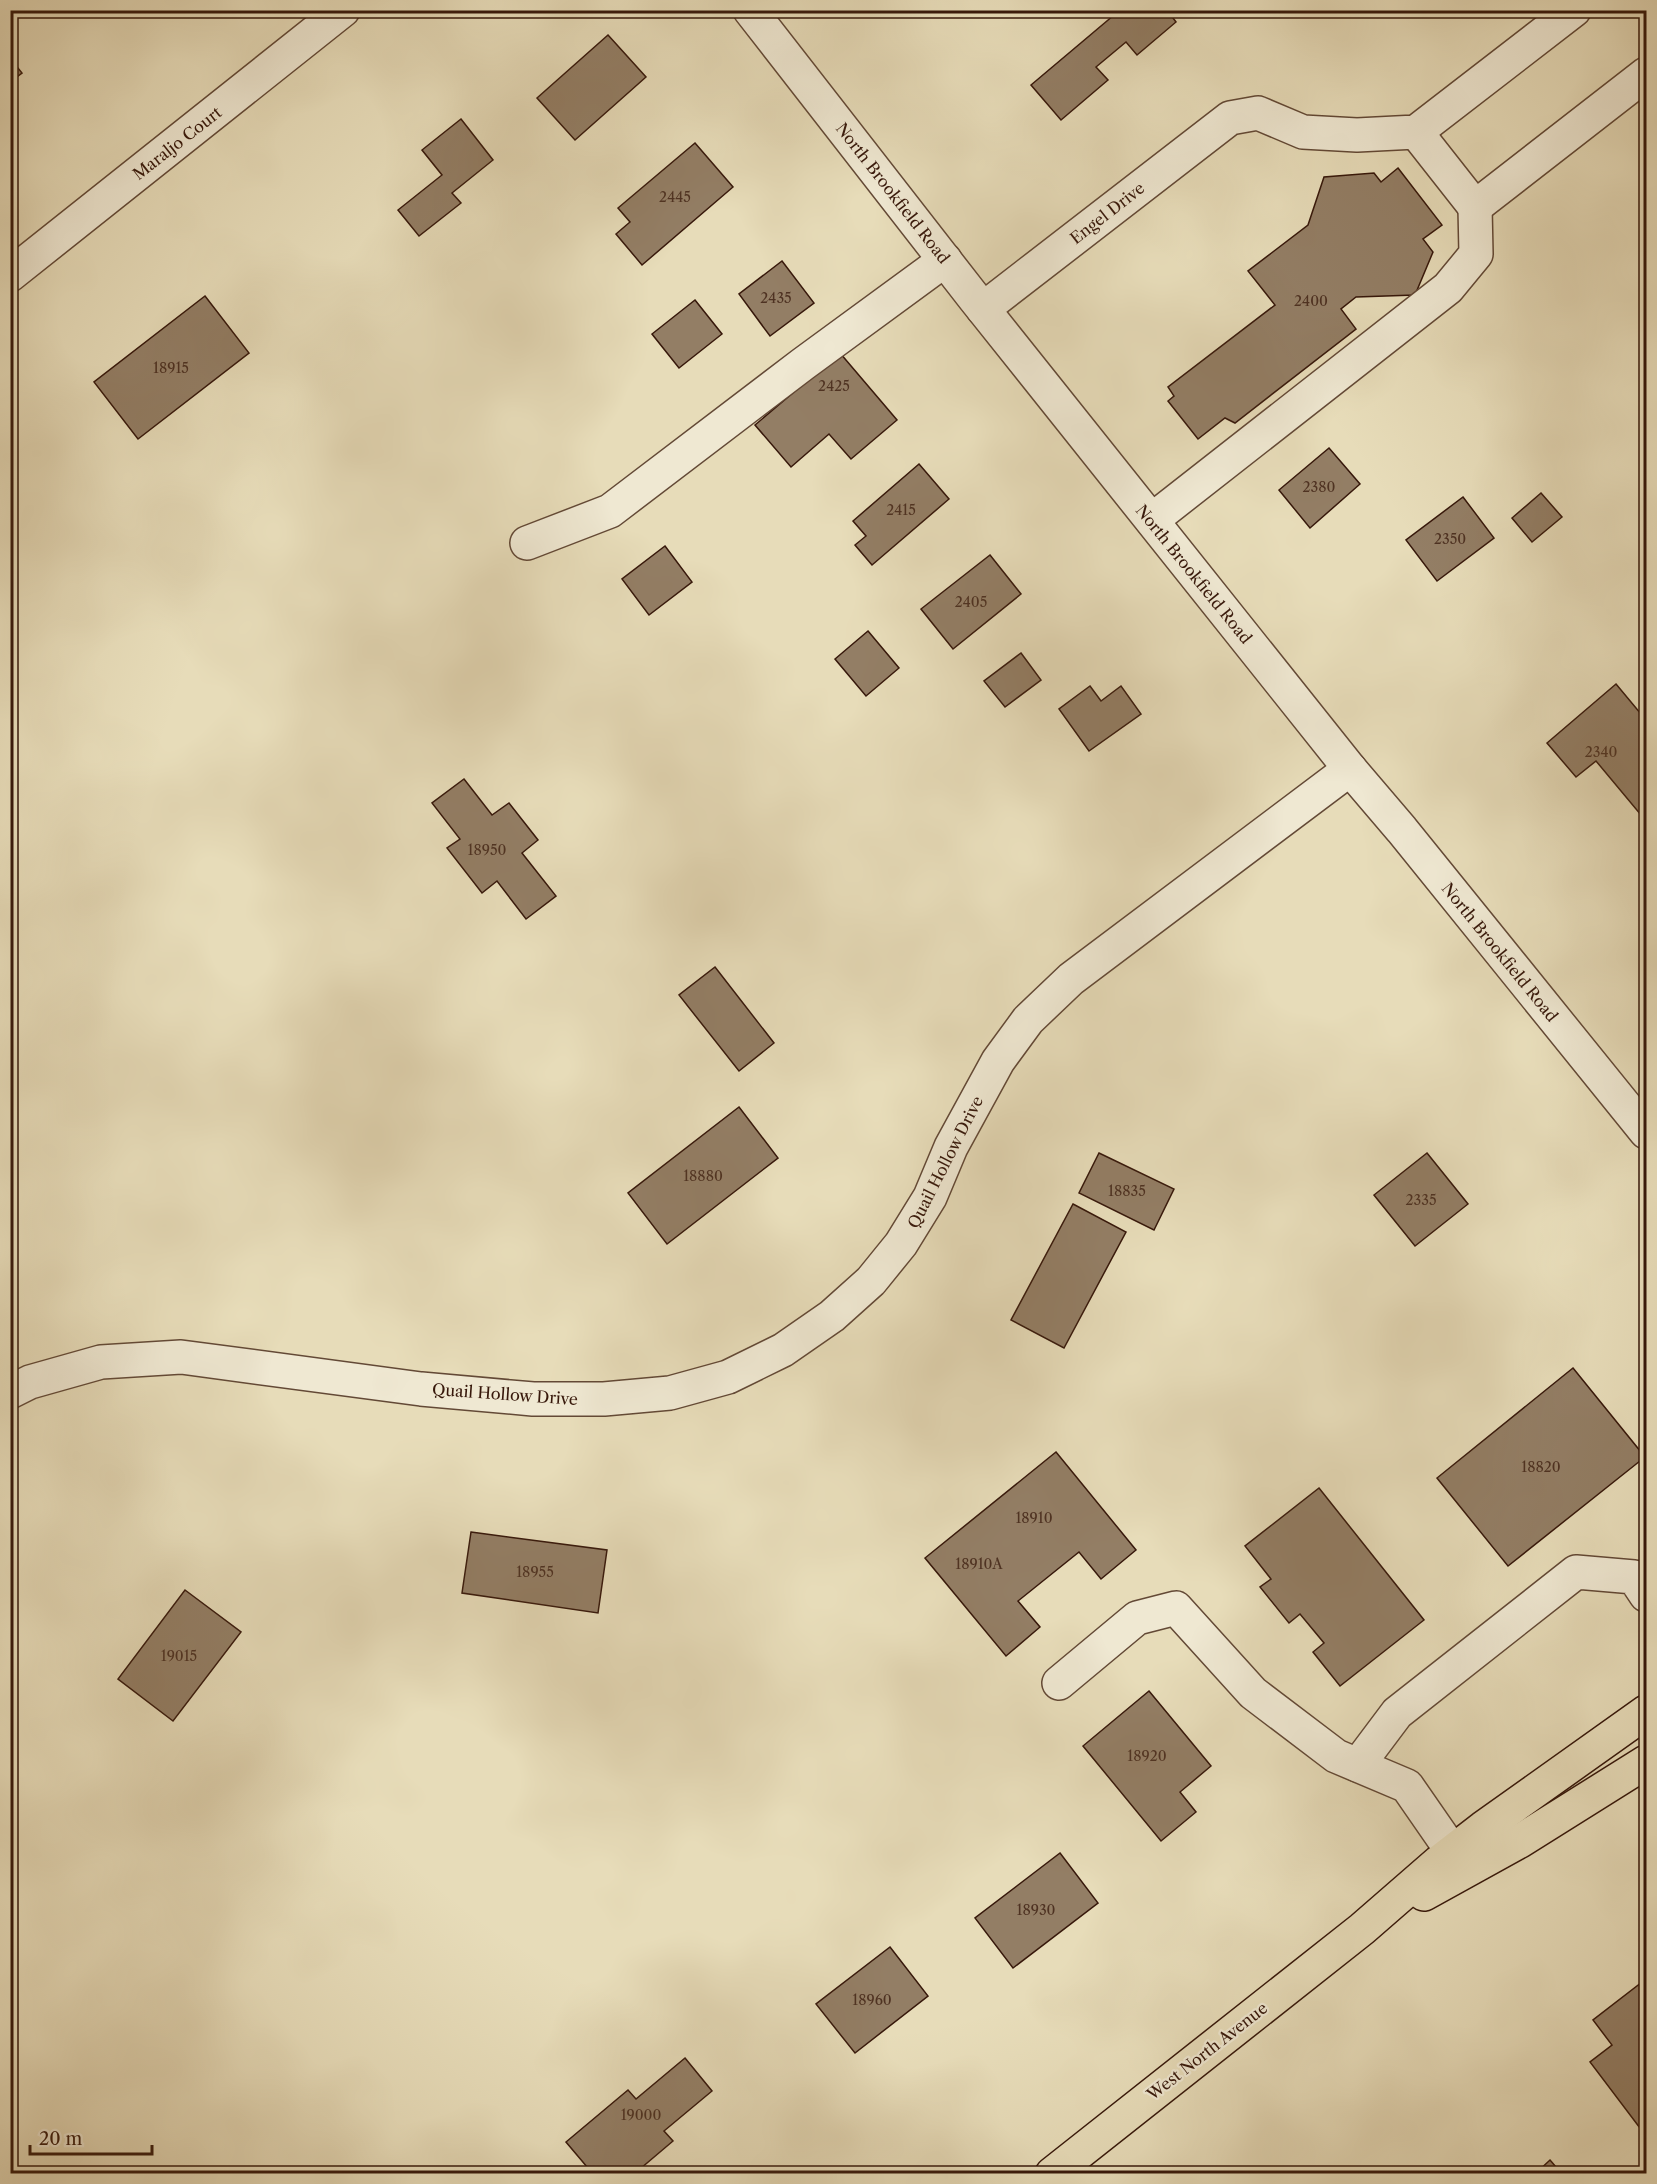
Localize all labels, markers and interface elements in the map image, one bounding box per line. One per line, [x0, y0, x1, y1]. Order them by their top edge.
street label: Maraljo Court [129, 102, 226, 184]
street label: North Brookfield Road [832, 119, 954, 268]
street label: Engel Drive [1066, 178, 1148, 248]
house number: 2445 [659, 188, 691, 206]
house number: 2435 [760, 289, 792, 307]
house number: 2400 [1294, 292, 1328, 310]
house number: 18915 [153, 359, 189, 377]
house number: 2425 [818, 377, 850, 395]
house number: 2380 [1303, 478, 1336, 496]
street label: North Brookfield Road [1132, 500, 1256, 648]
house number: 2415 [886, 501, 916, 519]
house number: 2350 [1434, 530, 1466, 548]
house number: 2405 [955, 593, 987, 611]
house number: 2340 [1585, 743, 1617, 761]
house number: 18950 [468, 841, 507, 859]
street label: North Brookfield Road [1438, 878, 1562, 1026]
street label: Quail Hollow Drive [903, 1092, 987, 1232]
house number: 18880 [683, 1167, 723, 1185]
house number: 18835 [1108, 1182, 1146, 1200]
house number: 2335 [1405, 1191, 1437, 1209]
street label: Quail Hollow Drive [431, 1379, 579, 1409]
house number: 18820 [1521, 1458, 1561, 1476]
house number: 18910 [1015, 1509, 1053, 1527]
house number: 18910A [955, 1555, 1003, 1573]
house number: 18955 [516, 1563, 554, 1581]
house number: 19015 [161, 1647, 197, 1665]
house number: 18920 [1127, 1747, 1167, 1765]
house number: 18930 [1017, 1901, 1056, 1919]
house number: 18960 [852, 1991, 892, 2009]
street label: West North Avenue [1142, 1998, 1271, 2105]
house number: 19000 [621, 2106, 661, 2124]
scale bar [30, 2118, 152, 2156]
text: 20 m [39, 2128, 83, 2150]

